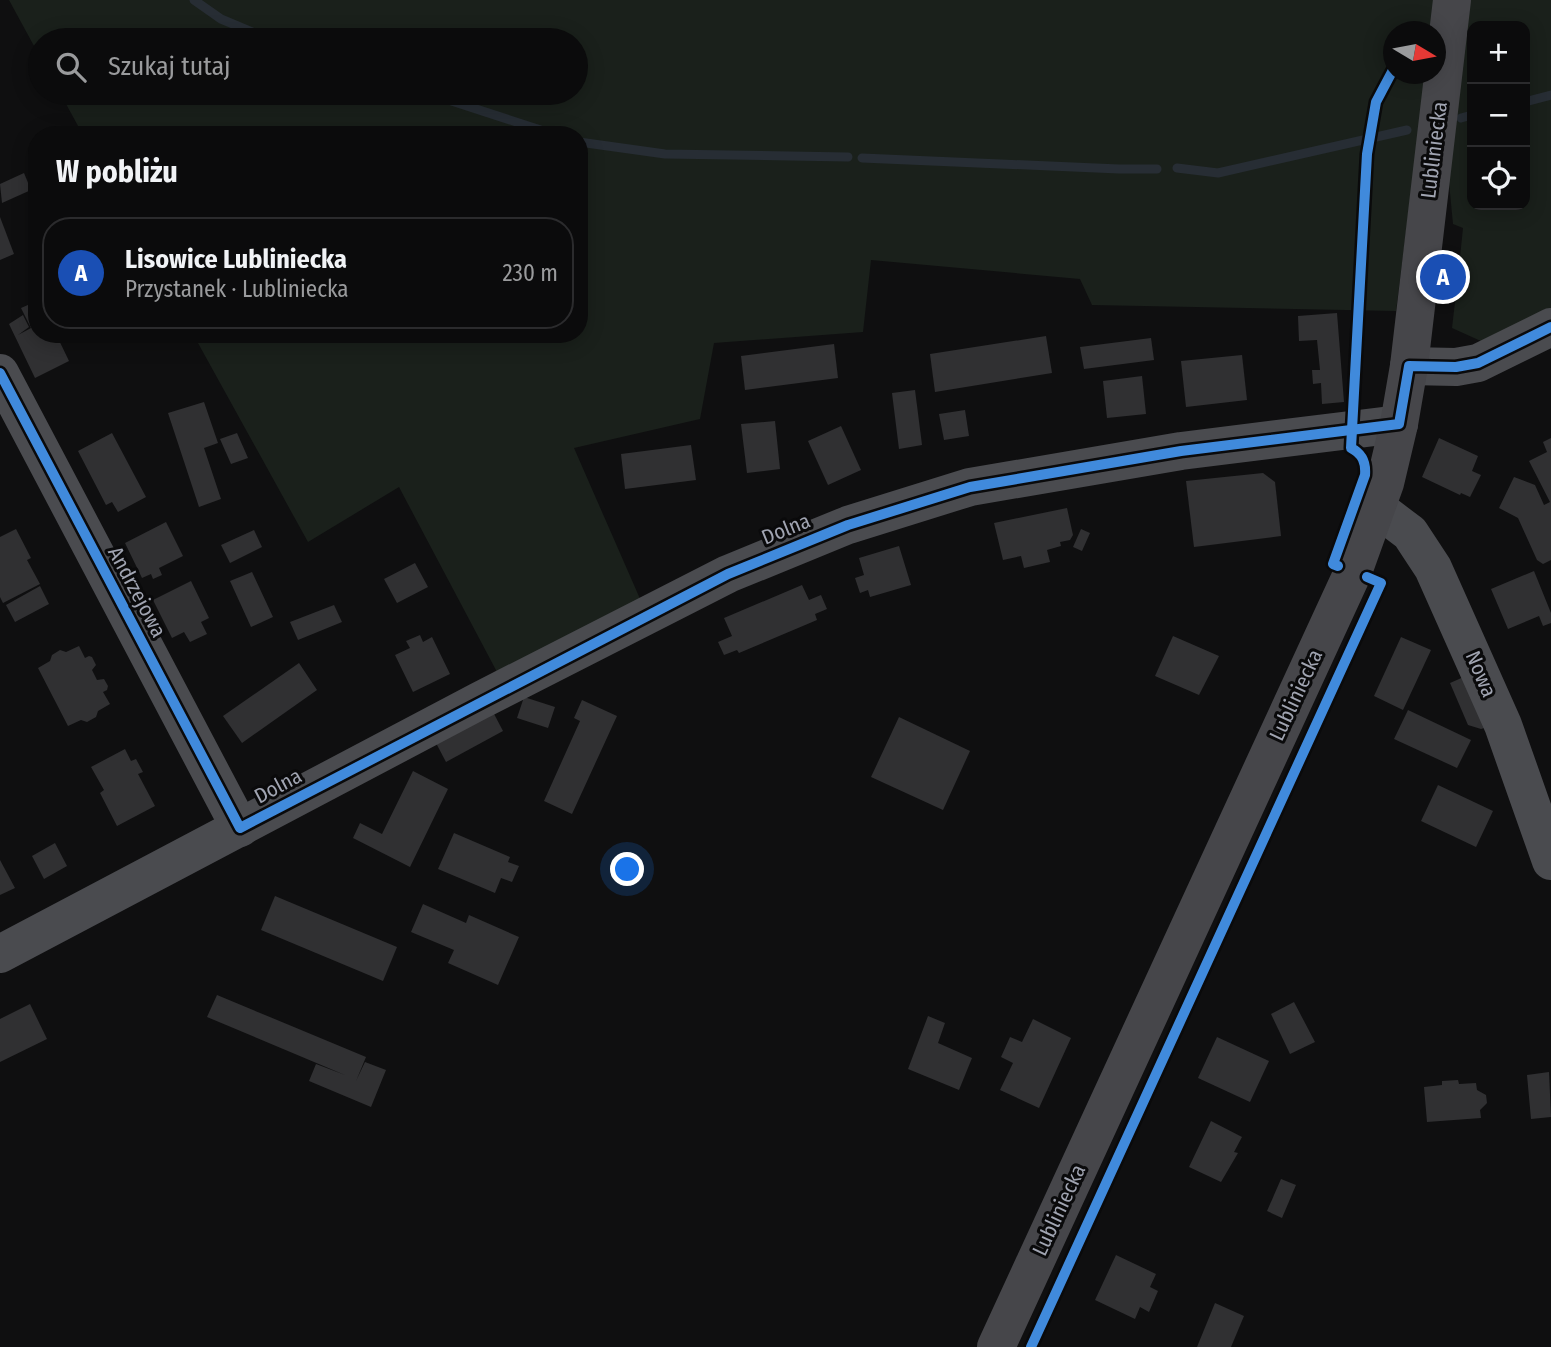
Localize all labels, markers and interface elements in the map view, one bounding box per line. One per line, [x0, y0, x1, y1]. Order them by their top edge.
north arrow [1383, 21, 1446, 84]
map controls [1467, 21, 1530, 210]
button: + [1467, 21, 1530, 84]
search box [28, 28, 588, 105]
icon: search [52, 48, 90, 86]
text: Szukaj tutaj [108, 51, 231, 82]
button: − [1467, 84, 1530, 147]
street label: Lubliniecka [1415, 100, 1453, 200]
button: locate [1467, 147, 1530, 210]
text: W pobliżu [56, 154, 178, 190]
text: Lisowice Lubliniecka [125, 244, 347, 275]
pin: A [1420, 251, 1466, 303]
text: A [75, 259, 87, 287]
text: 230 m [502, 259, 558, 287]
text: Przystanek · Lubliniecka [125, 275, 349, 303]
street label: Dolna [758, 508, 814, 550]
street label: Andrzejowa [102, 542, 172, 642]
street label: Lubliniecka [1264, 645, 1328, 745]
street label: Nowa [1460, 647, 1502, 701]
street label: Dolna [250, 763, 306, 809]
your location [610, 852, 644, 886]
street label: Lubliniecka [1027, 1160, 1091, 1260]

